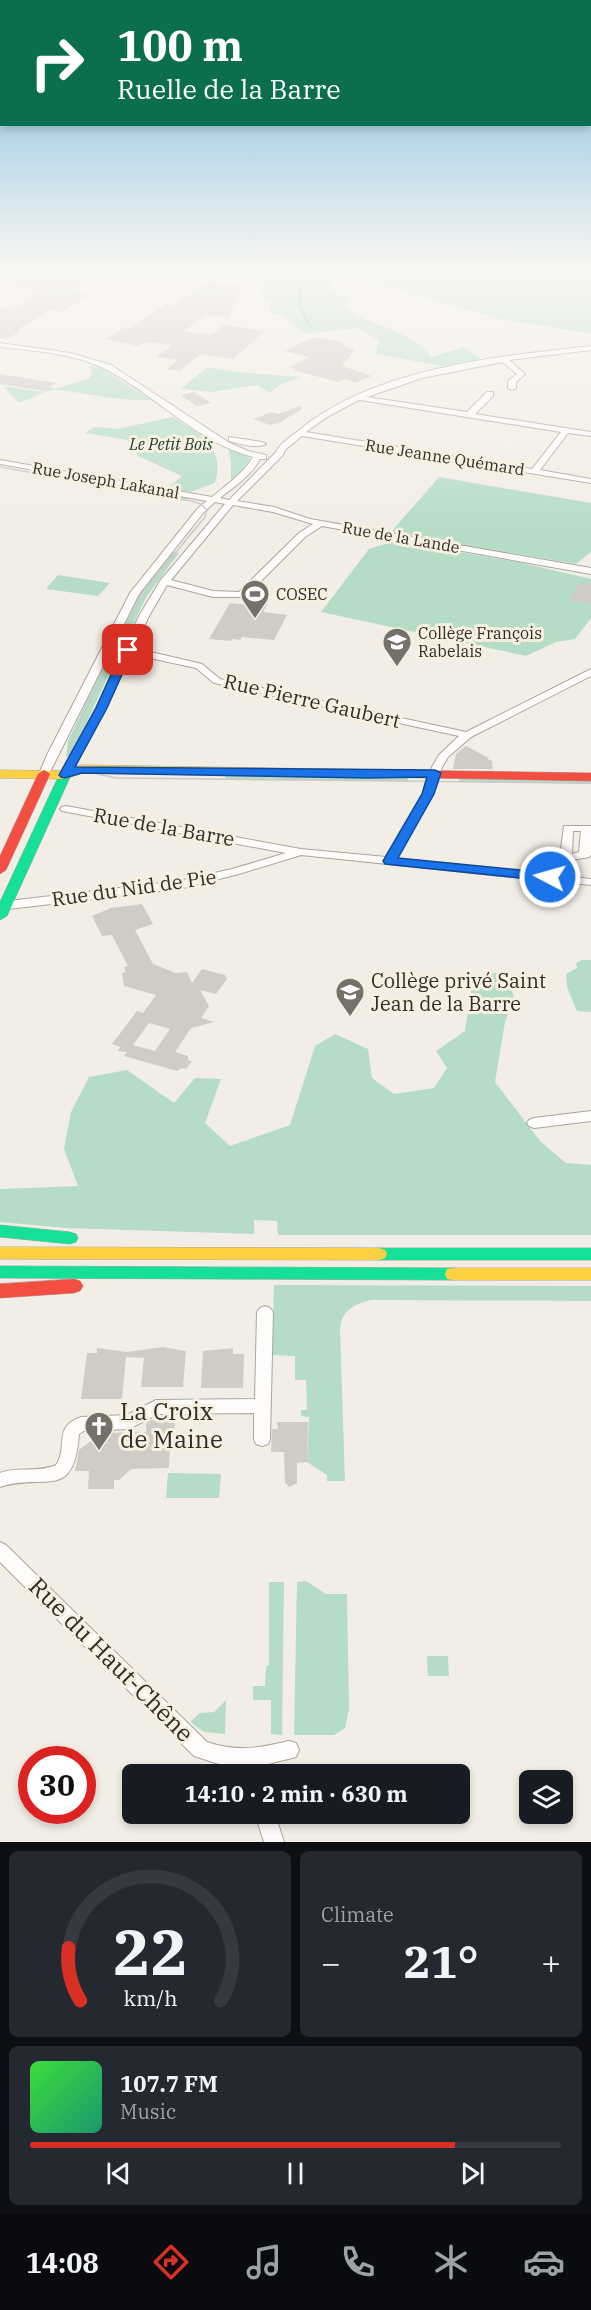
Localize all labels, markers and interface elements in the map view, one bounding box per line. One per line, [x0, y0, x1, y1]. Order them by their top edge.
text: 100 m [117, 18, 243, 73]
icon: right [18, 24, 96, 102]
text: Ruelle de la Barre [117, 71, 341, 106]
park label: Le Petit Bois [128, 434, 213, 454]
street label: Rue Jeanne Quémard [364, 435, 526, 480]
street label: Rue Joseph Lakanal [31, 457, 181, 503]
street label: Rue de la Lande [341, 517, 461, 557]
sports icon: COSEC [239, 578, 271, 620]
place label: COSEC [276, 584, 328, 604]
place label: Collège François Rabelais [418, 623, 542, 661]
pin [102, 624, 153, 675]
school or university icon: Collège François Rabelais [381, 626, 413, 668]
icon: arrive [111, 633, 144, 666]
street label: Rue Pierre Gaubert [221, 667, 403, 734]
street label: Rue de la Barre [91, 801, 237, 852]
position arrow [518, 845, 582, 909]
street label: Rue du Nid de Pie [50, 863, 218, 912]
place label: Collège privé Saint Jean de la Barre [371, 967, 546, 1017]
school or university icon: Collège privé Saint Jean de la Barre [334, 976, 366, 1018]
place label: La Croix de Maine [120, 1395, 223, 1455]
church icon: La Croix de Maine [83, 1410, 115, 1452]
street label: Rue du Haut-Chêne [22, 1570, 201, 1749]
speed limit sign: 30 [18, 1746, 96, 1824]
map controls [519, 1770, 573, 1824]
button: layers [519, 1770, 573, 1824]
text: 14:10 · 2 min · 630 m [184, 1779, 408, 1808]
text: Climate [321, 1901, 394, 1928]
text: 22 [113, 1911, 187, 1992]
text: 21° [403, 1932, 479, 1990]
text: − [321, 1941, 341, 1984]
text: + [541, 1941, 561, 1984]
text: km/h [123, 1984, 177, 2012]
text: 107.7 FM [120, 2069, 218, 2098]
text: Music [120, 2098, 176, 2125]
icon: previous [102, 2157, 135, 2190]
icon: pause [279, 2157, 312, 2190]
icon: next [456, 2157, 489, 2190]
icon: directions [150, 2241, 192, 2283]
icon: music [243, 2241, 285, 2283]
icon: phone [337, 2241, 379, 2283]
icon: climate [430, 2241, 472, 2283]
icon: car [523, 2241, 565, 2283]
text: 14:08 [26, 2245, 99, 2280]

